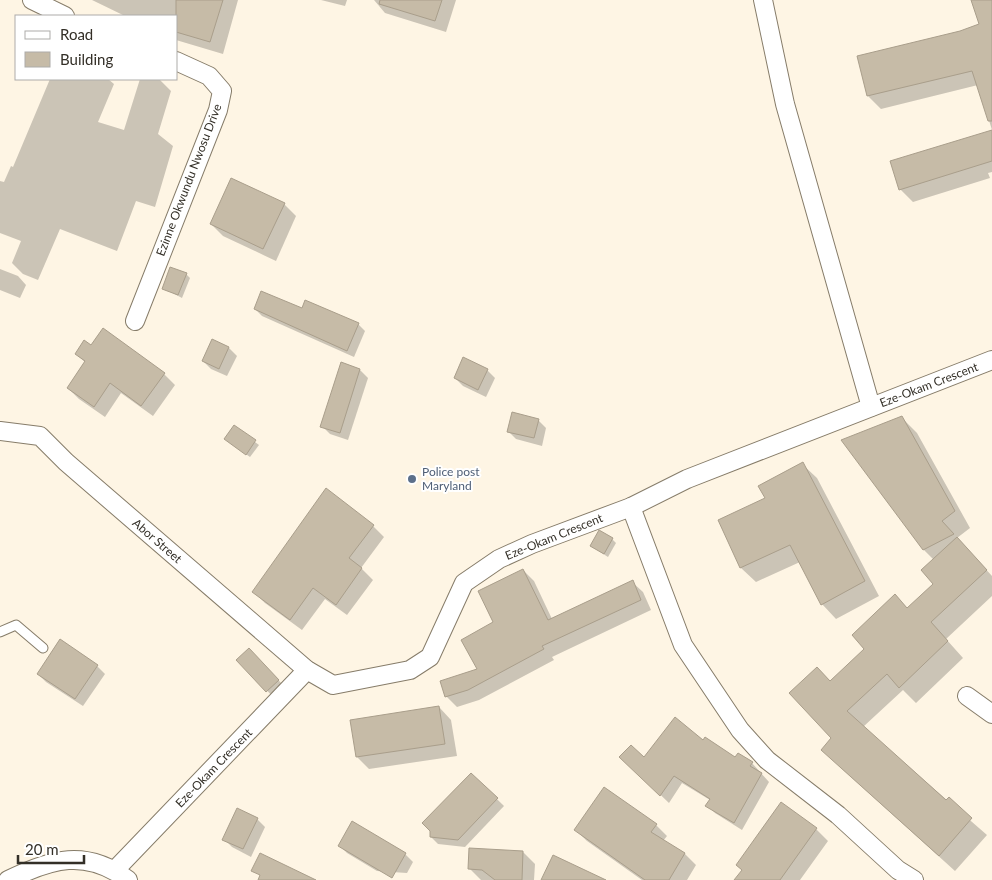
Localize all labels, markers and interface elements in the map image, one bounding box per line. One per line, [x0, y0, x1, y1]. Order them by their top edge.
legend [15, 15, 178, 80]
text: Road [60, 25, 93, 43]
text: Building [60, 50, 113, 68]
street label: Ezinne Okwundu Nwosu Drive [153, 102, 225, 258]
street label: Eze-Okam Crescent [878, 359, 981, 410]
place label: Police post Maryland [422, 464, 480, 493]
marker: Police post Maryland [406, 473, 418, 485]
street label: Eze-Okam Crescent [503, 510, 605, 563]
street label: Abor Street [130, 515, 186, 567]
street label: Eze-Okam Crescent [172, 725, 256, 810]
scale bar [18, 832, 84, 864]
text: 20 m [25, 840, 59, 858]

